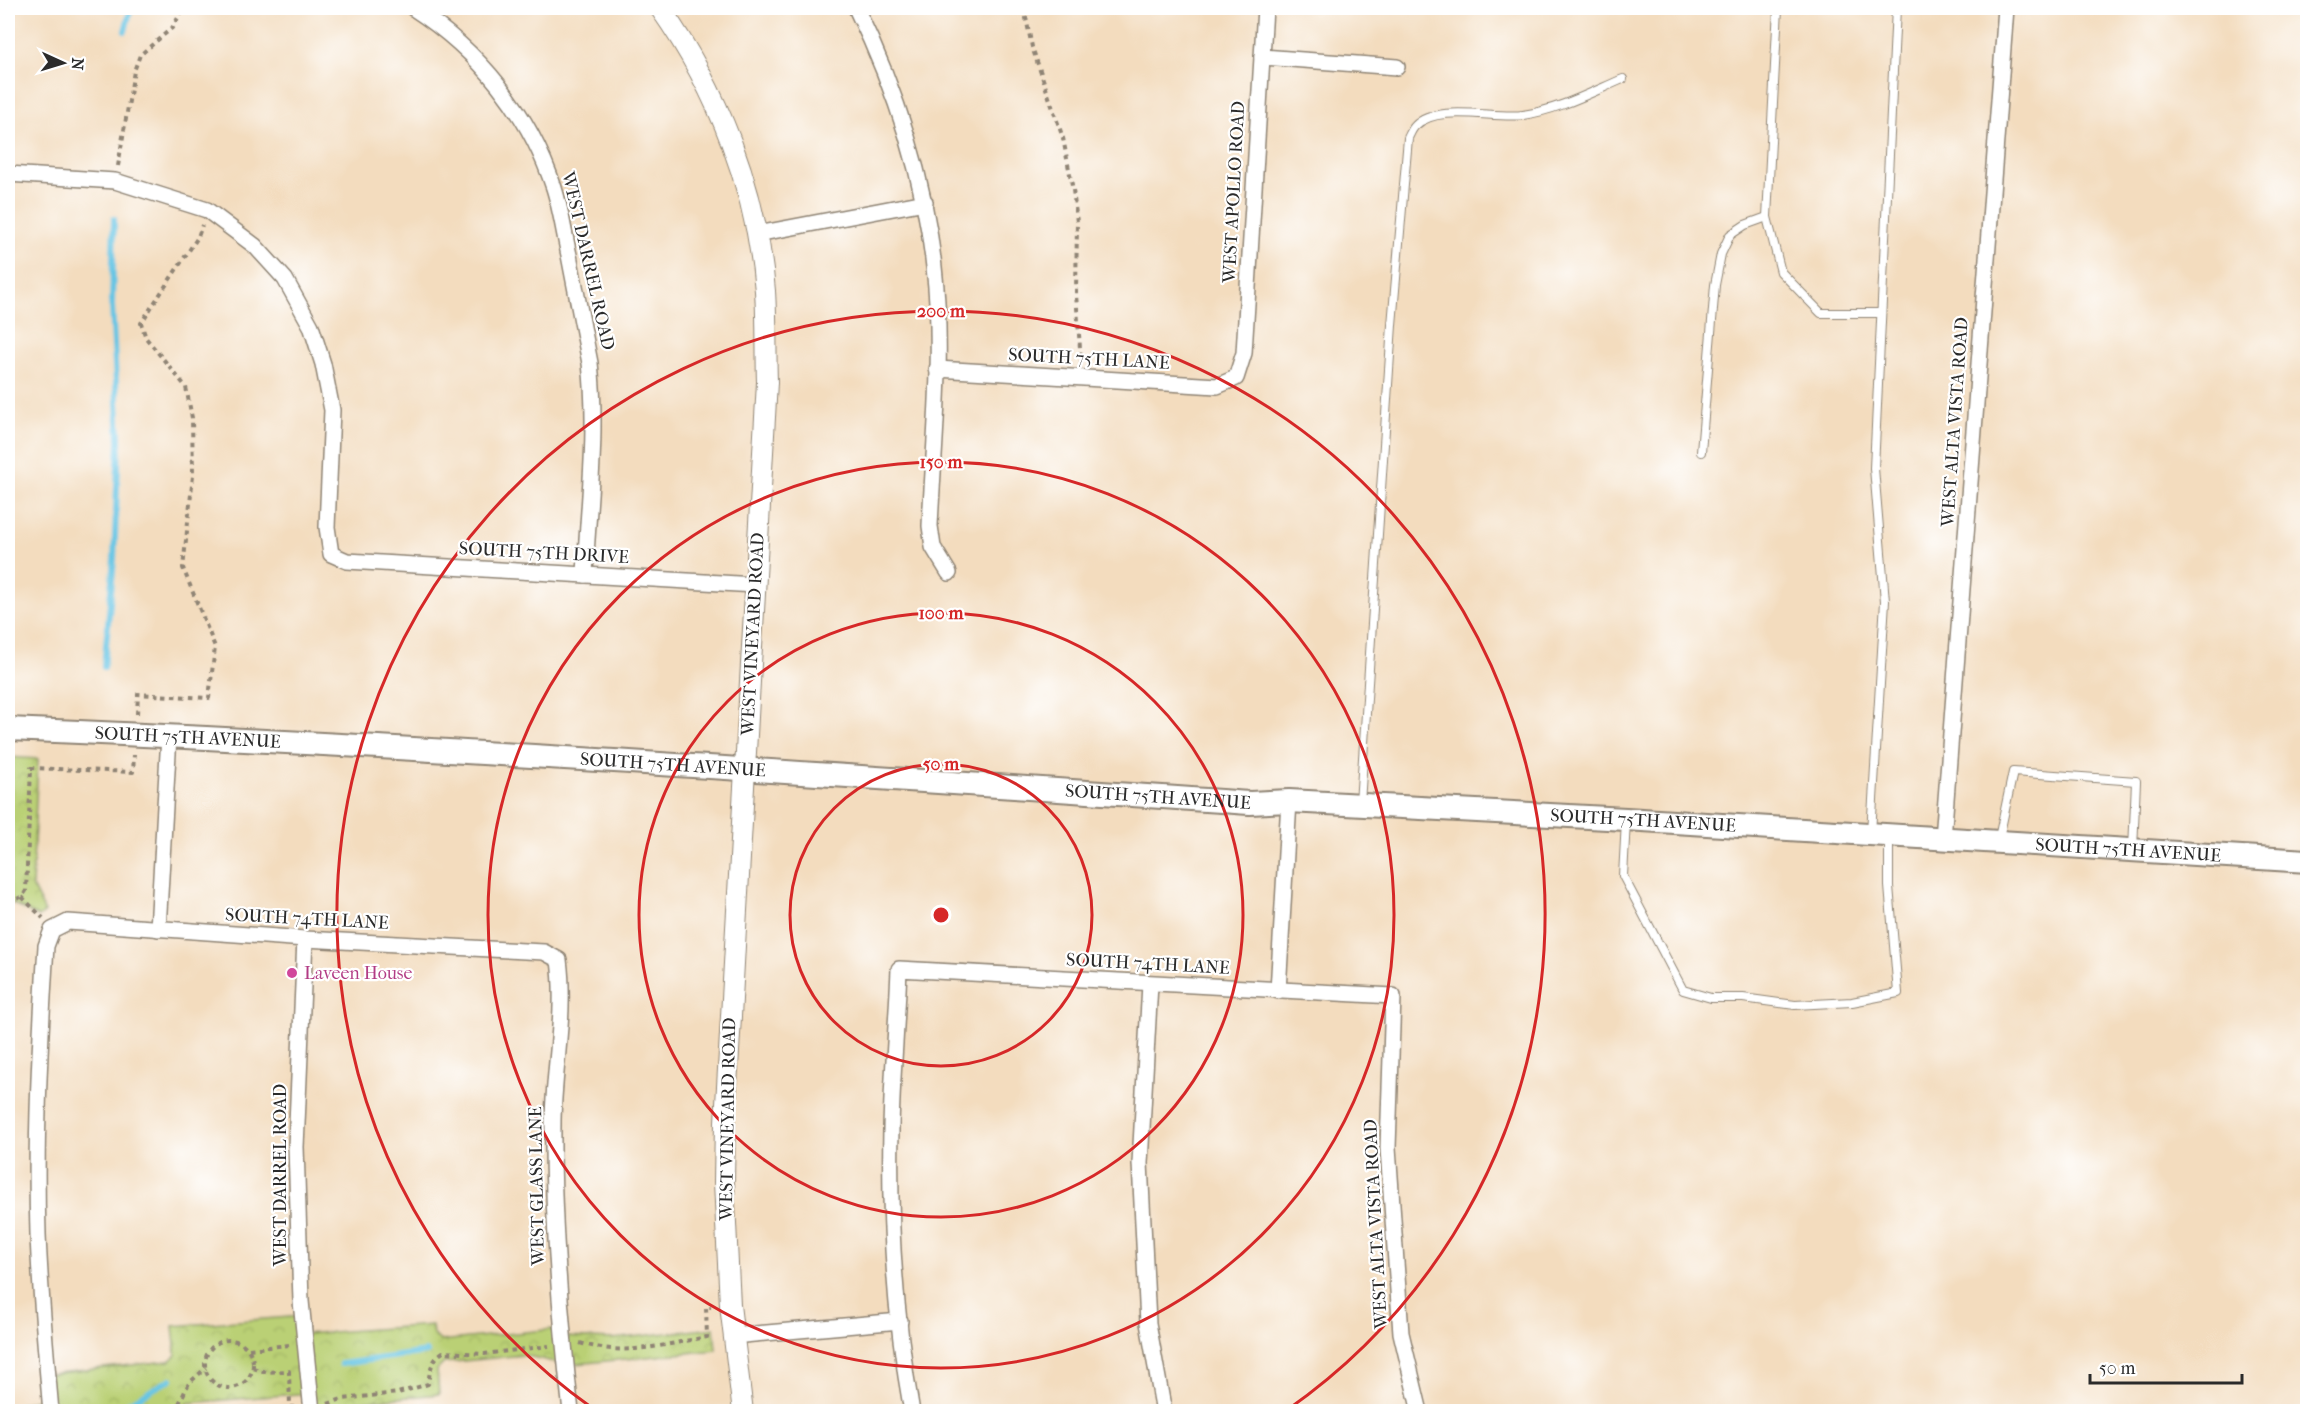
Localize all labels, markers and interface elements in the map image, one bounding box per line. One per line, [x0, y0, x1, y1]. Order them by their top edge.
north arrow [33, 33, 93, 93]
text: N [68, 57, 87, 72]
street label: WEST APOLLO ROAD [1219, 100, 1249, 285]
street label: WEST DARREL ROAD [557, 169, 619, 352]
text: 200 m [917, 301, 966, 322]
street label: WEST ALTA VISTA ROAD [1937, 316, 1973, 529]
street label: SOUTH 75TH LANE [1008, 344, 1170, 374]
text: 150 m [920, 452, 963, 473]
street label: WEST VINEYARD ROAD [737, 532, 769, 737]
street label: SOUTH 75TH DRIVE [458, 538, 630, 568]
text: 100 m [918, 603, 965, 624]
street label: SOUTH 75TH AVENUE [94, 722, 281, 752]
street label: SOUTH 75TH AVENUE [579, 748, 767, 781]
text: 50 m [923, 754, 960, 775]
street label: SOUTH 75TH AVENUE [1064, 780, 1252, 814]
street label: SOUTH 75TH AVENUE [1550, 804, 1737, 836]
street label: SOUTH 75TH AVENUE [2035, 834, 2222, 866]
street label: SOUTH 74TH LANE [225, 904, 389, 934]
centre of rings [931, 905, 951, 925]
street label: SOUTH 74TH LANE [1066, 949, 1230, 979]
place label: Laveen House [304, 963, 412, 984]
marker: Laveen House [285, 966, 299, 980]
street label: WEST VINEYARD ROAD [716, 1017, 740, 1222]
street label: WEST DARREL ROAD [270, 1084, 291, 1267]
street label: WEST GLASS LANE [525, 1106, 549, 1267]
street label: WEST ALTA VISTA ROAD [1360, 1119, 1392, 1330]
scale bar [2090, 1347, 2242, 1385]
text: 50 m [2099, 1358, 2136, 1379]

